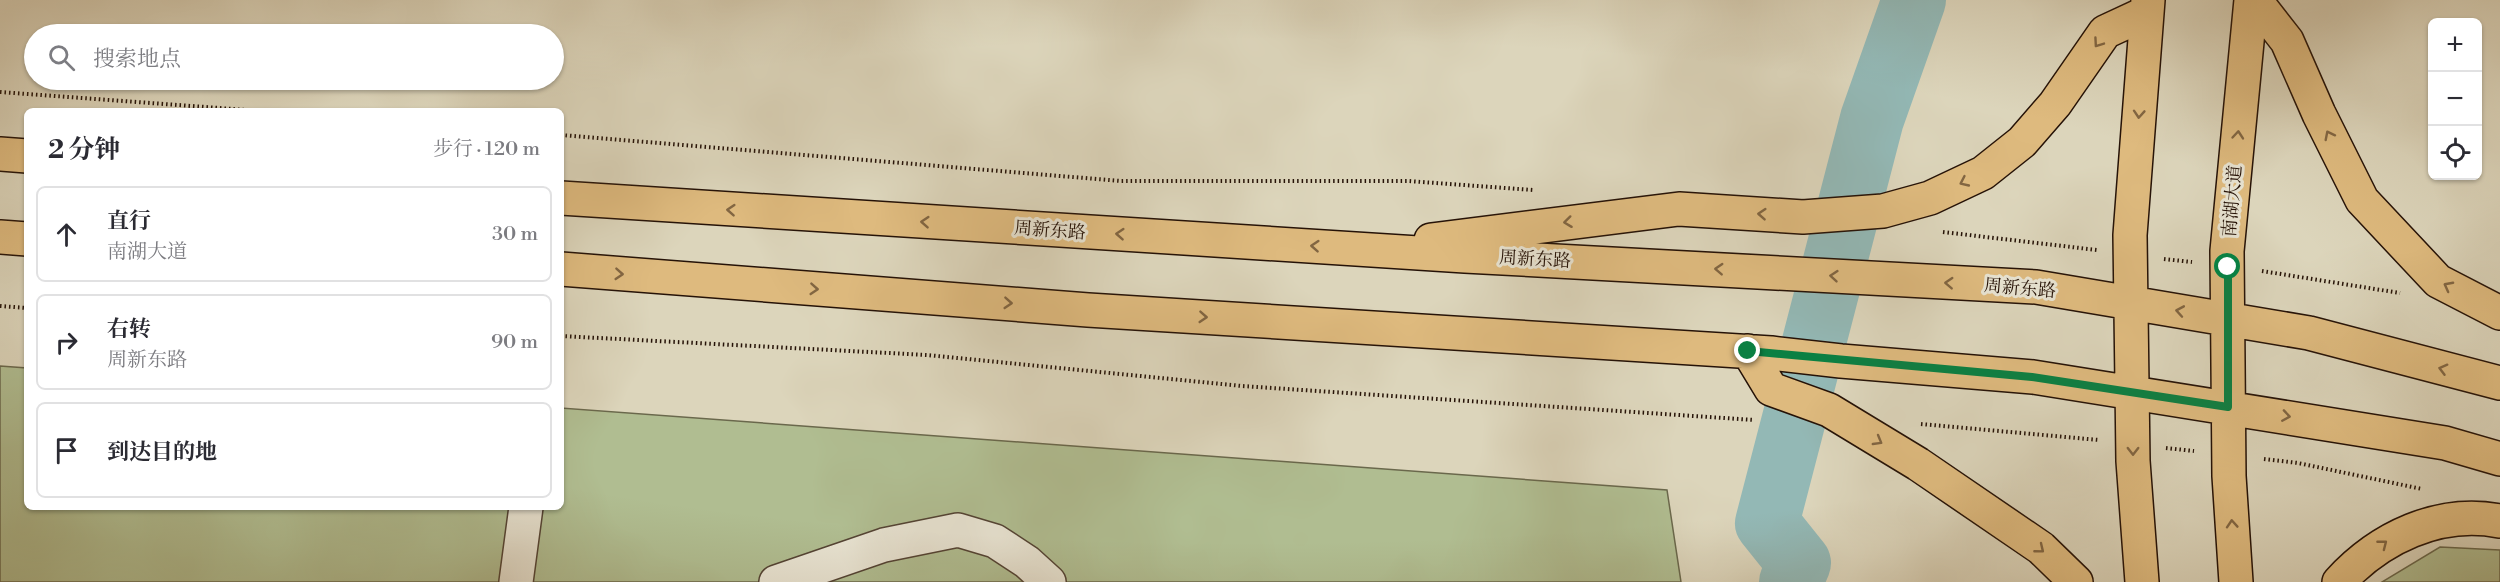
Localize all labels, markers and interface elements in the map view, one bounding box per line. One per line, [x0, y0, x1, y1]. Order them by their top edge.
map controls [2428, 18, 2482, 180]
button: + [2428, 18, 2482, 72]
search box [24, 24, 564, 90]
one-way arrow [2094, 37, 2105, 48]
icon: search [45, 41, 78, 74]
text: 搜索地点 [93, 46, 181, 73]
button: − [2428, 72, 2482, 126]
one-way arrow [2133, 109, 2146, 118]
button: locate [2428, 126, 2482, 180]
one-way arrow [2231, 131, 2244, 140]
one-way arrow [2325, 131, 2337, 142]
text: 2 分钟 [48, 134, 120, 166]
text: 步行 · 120 m [433, 137, 540, 162]
street label: 南湖大道 [2218, 164, 2247, 238]
one-way arrow [1960, 175, 1971, 187]
one-way arrow [726, 203, 735, 216]
text: 直行 [107, 208, 151, 235]
one-way arrow [1757, 208, 1766, 221]
one-way arrow [921, 215, 930, 228]
one-way arrow [1563, 215, 1572, 227]
street label: 周新东路 [1013, 217, 1087, 244]
icon: ahead [50, 218, 83, 251]
text: 30 m [492, 222, 538, 247]
one-way arrow [1116, 228, 1125, 241]
text: 南湖大道 [107, 240, 187, 265]
one-way arrow [1310, 240, 1319, 253]
street label: 周新东路 [1498, 246, 1572, 273]
route start [2214, 253, 2240, 279]
one-way arrow [1715, 263, 1724, 276]
one-way arrow [615, 267, 624, 280]
one-way arrow [1830, 270, 1839, 283]
street label: 周新东路 [1983, 274, 2057, 303]
one-way arrow [1944, 276, 1953, 289]
one-way arrow [809, 282, 818, 295]
one-way arrow [2444, 282, 2455, 293]
one-way arrow [1004, 297, 1013, 310]
one-way arrow [2176, 305, 2185, 317]
one-way arrow [1198, 310, 1207, 323]
text: 右转 [107, 316, 151, 343]
icon: right [50, 326, 83, 359]
text: 90 m [491, 330, 538, 355]
route end [1734, 337, 1760, 363]
text: 周新东路 [107, 348, 187, 373]
one-way arrow [2439, 363, 2449, 376]
one-way arrow [2281, 410, 2291, 422]
icon: arrive [50, 434, 83, 467]
one-way arrow [1872, 434, 1882, 445]
text: 到达目的地 [107, 439, 217, 466]
one-way arrow [2127, 446, 2139, 455]
one-way arrow [2226, 519, 2239, 528]
one-way arrow [2033, 541, 2044, 552]
one-way arrow [2377, 541, 2388, 552]

